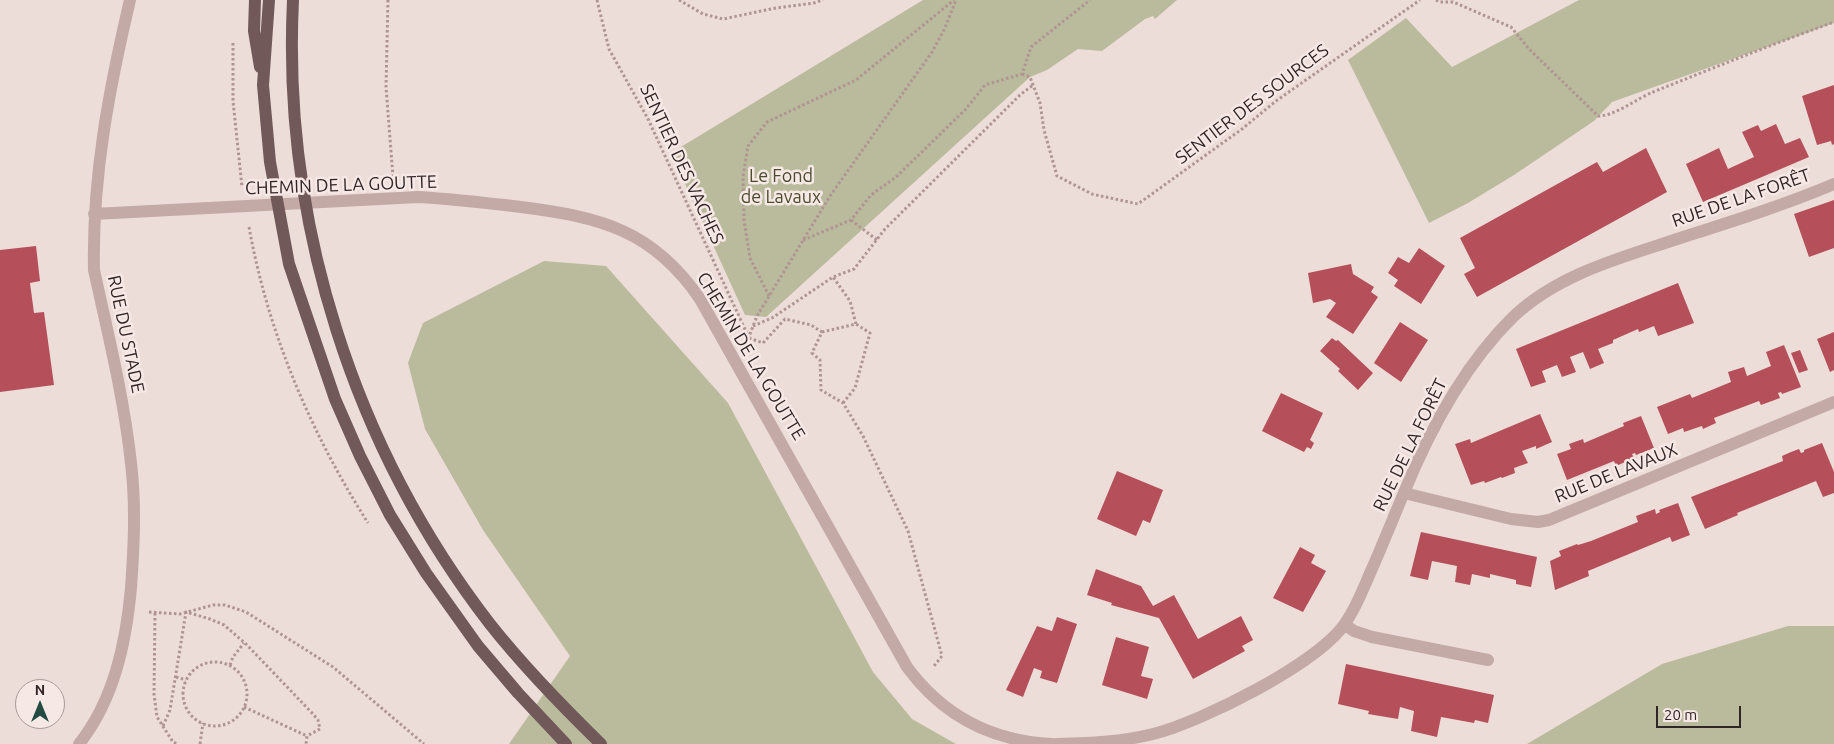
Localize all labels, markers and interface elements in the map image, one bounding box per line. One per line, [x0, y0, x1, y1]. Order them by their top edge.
street label: SENTIER DES SOURCES [1171, 39, 1333, 169]
street label: SENTIER DES VACHES [635, 81, 729, 247]
street label: RUE DE LA FORÊT [1669, 164, 1813, 232]
park label: Le Fond de Lavaux [741, 165, 821, 208]
street label: CHEMIN DE LA GOUTTE [245, 171, 437, 199]
street label: CHEMIN DE LA GOUTTE [692, 268, 810, 444]
street label: RUE DU STADE [103, 273, 149, 395]
street label: RUE DE LA FORÊT [1369, 375, 1451, 515]
street label: RUE DE LAVAUX [1551, 439, 1681, 507]
north arrow [15, 679, 65, 729]
text: N [35, 682, 45, 698]
scale bar [1659, 696, 1744, 728]
text: 20 m [1664, 706, 1697, 723]

